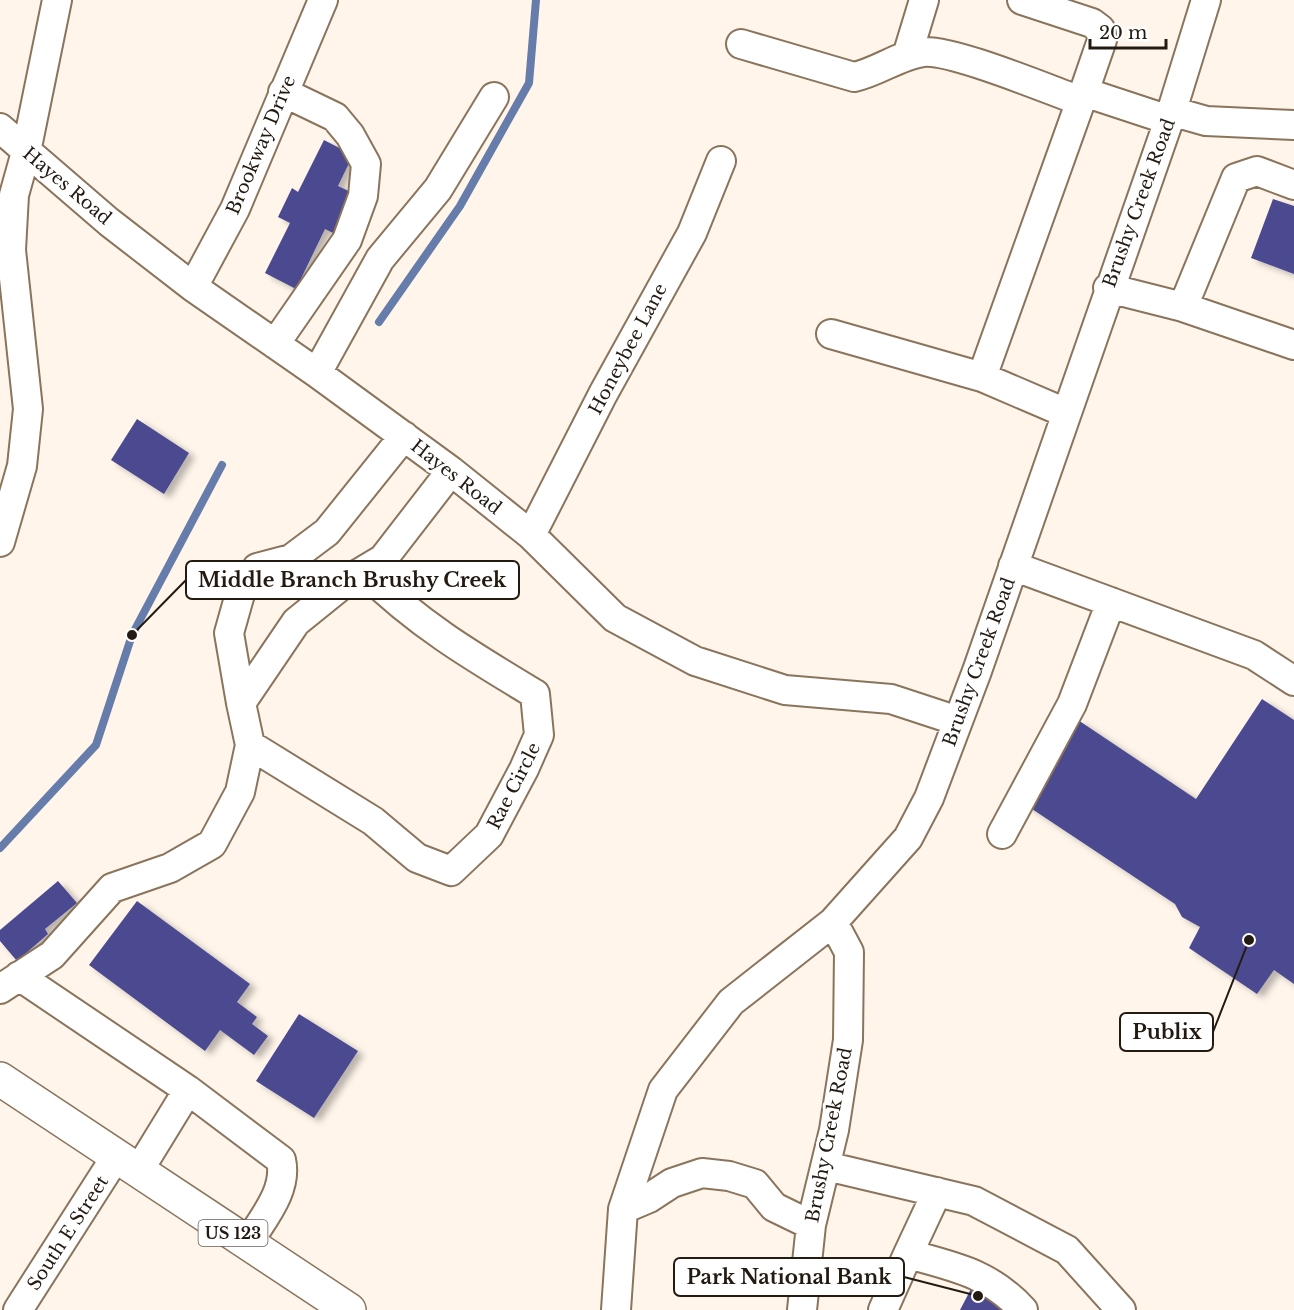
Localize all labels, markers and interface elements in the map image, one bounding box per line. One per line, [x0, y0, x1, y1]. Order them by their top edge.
scale bar [1090, 12, 1166, 50]
text: 20 m [1099, 22, 1147, 44]
street label: Brookway Drive [222, 72, 300, 218]
street label: Brushy Creek Road [1098, 116, 1180, 290]
street label: Hayes Road [18, 143, 116, 229]
street label: Honeybee Lane [584, 280, 672, 418]
street label: Hayes Road [406, 435, 506, 519]
callout: Middle Branch Brushy Creek [186, 561, 519, 599]
text: Middle Branch Brushy Creek [198, 568, 507, 592]
street label: Brushy Creek Road [938, 575, 1020, 749]
street label: Rae Circle [483, 739, 545, 833]
callout: Publix [1120, 1013, 1213, 1051]
text: Publix [1132, 1020, 1202, 1044]
street label: Brushy Creek Road [801, 1045, 857, 1225]
street label: South E Street [23, 1171, 113, 1294]
road number: US 123 [198, 1220, 268, 1246]
callout: Park National Bank [674, 1258, 904, 1296]
text: Park National Bank [686, 1265, 892, 1289]

